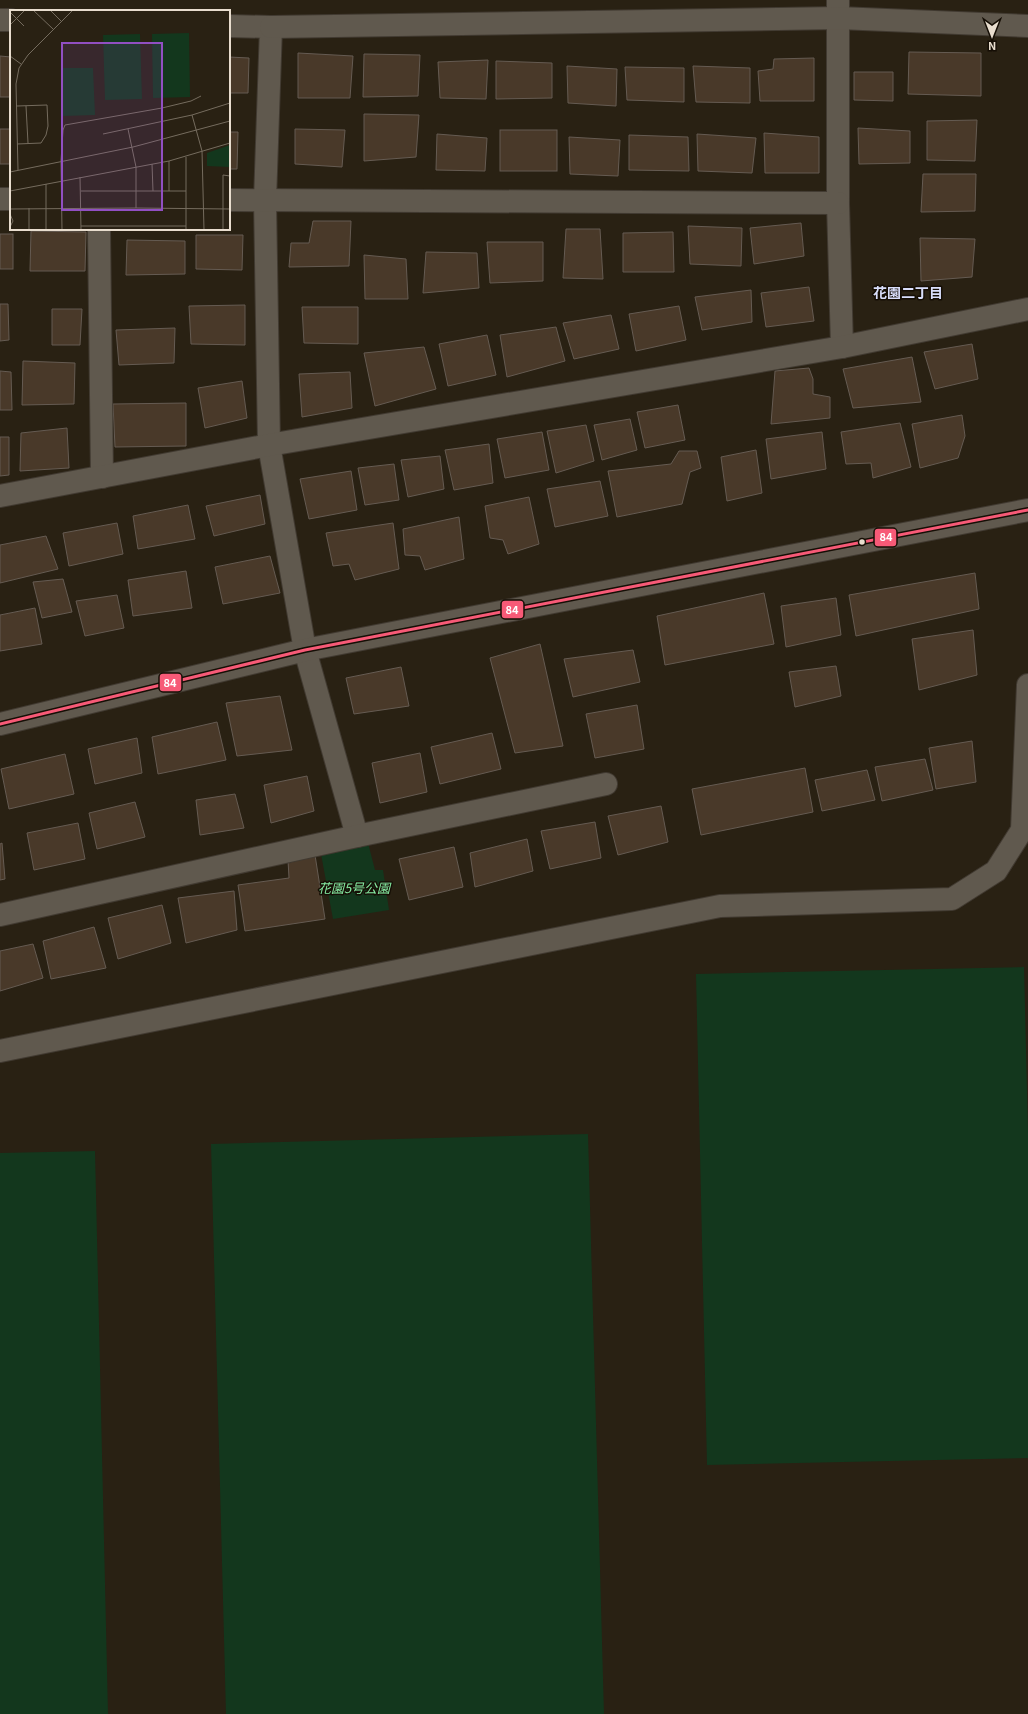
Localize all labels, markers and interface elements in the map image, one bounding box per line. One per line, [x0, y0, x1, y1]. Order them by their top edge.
inset map [10, 10, 230, 230]
north arrow [972, 16, 1012, 56]
text: N [988, 39, 996, 55]
district label: 花園二丁目 [873, 282, 943, 302]
line badge: 84 [874, 528, 897, 547]
text: 84 [880, 528, 893, 544]
unlabelled marker [857, 537, 867, 547]
line badge: 84 [501, 600, 524, 619]
text: 84 [506, 601, 519, 617]
line badge: 84 [159, 673, 182, 692]
text: 84 [164, 674, 177, 690]
park label: 花園5号公園 [318, 878, 392, 897]

